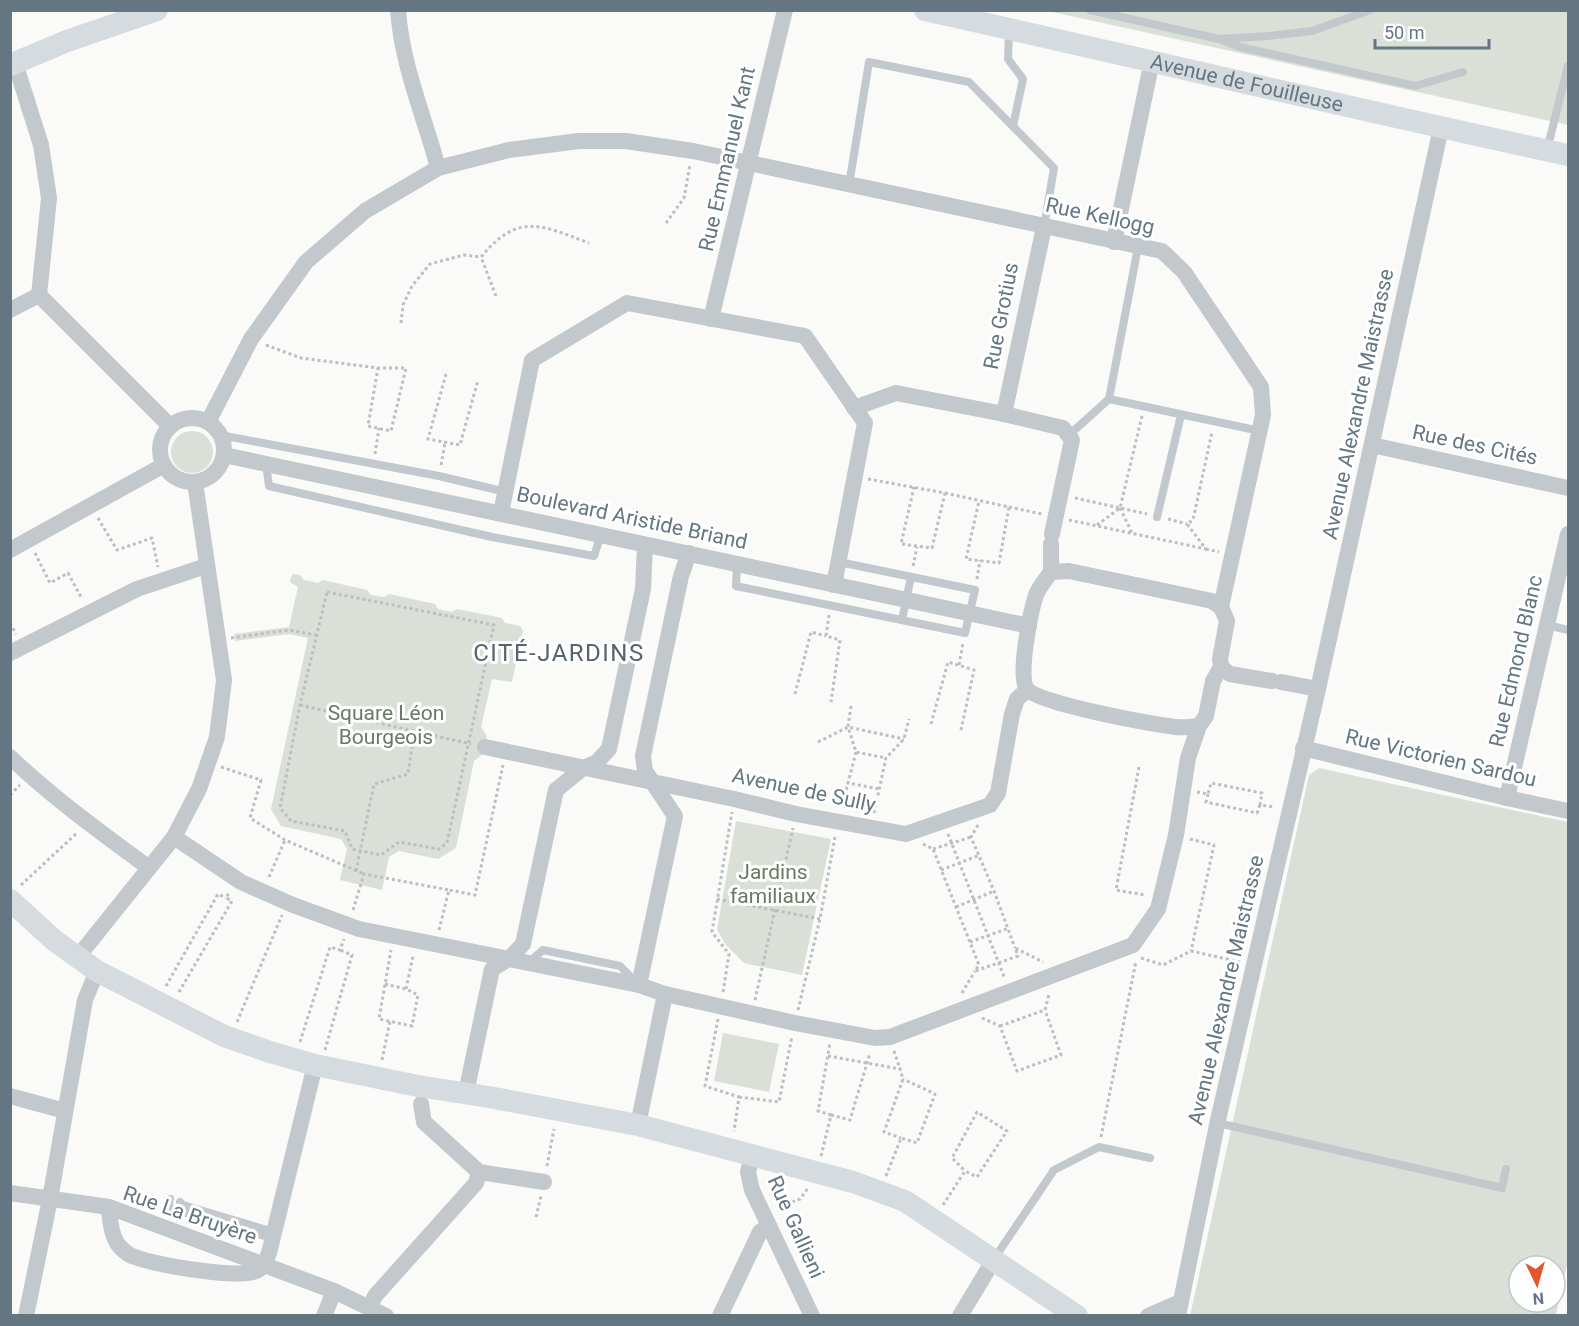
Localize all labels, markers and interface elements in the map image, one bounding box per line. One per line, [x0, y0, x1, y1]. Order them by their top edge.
scale bar [1375, 12, 1489, 50]
text: 50 m [1384, 22, 1424, 43]
street label: Avenue de Fouilleuse [1148, 50, 1346, 117]
street label: Rue Emmanuel Kant [694, 64, 760, 254]
street label: Rue Kellogg [1043, 193, 1157, 239]
street label: Rue Grotius [979, 260, 1023, 372]
street label: Avenue Alexandre Maistrasse [1318, 267, 1398, 541]
street label: Rue des Cités [1410, 420, 1540, 470]
street label: Boulevard Aristide Briand [514, 482, 750, 554]
street label: Rue Edmond Blanc [1485, 573, 1547, 749]
district label: CITÉ-JARDINS [473, 639, 645, 667]
park label: Square Léon Bourgeois [328, 701, 444, 749]
street label: Rue Victorien Sardou [1343, 724, 1539, 792]
street label: Avenue de Sully [730, 763, 878, 817]
street label: Avenue Alexandre Maistrasse [1183, 853, 1269, 1127]
park label: Jardins familiaux [730, 860, 816, 908]
street label: Rue Gallieni [763, 1172, 829, 1282]
street label: Rue La Bruyère [120, 1181, 260, 1249]
north arrow [1507, 1254, 1567, 1314]
text: N [1532, 1288, 1545, 1308]

